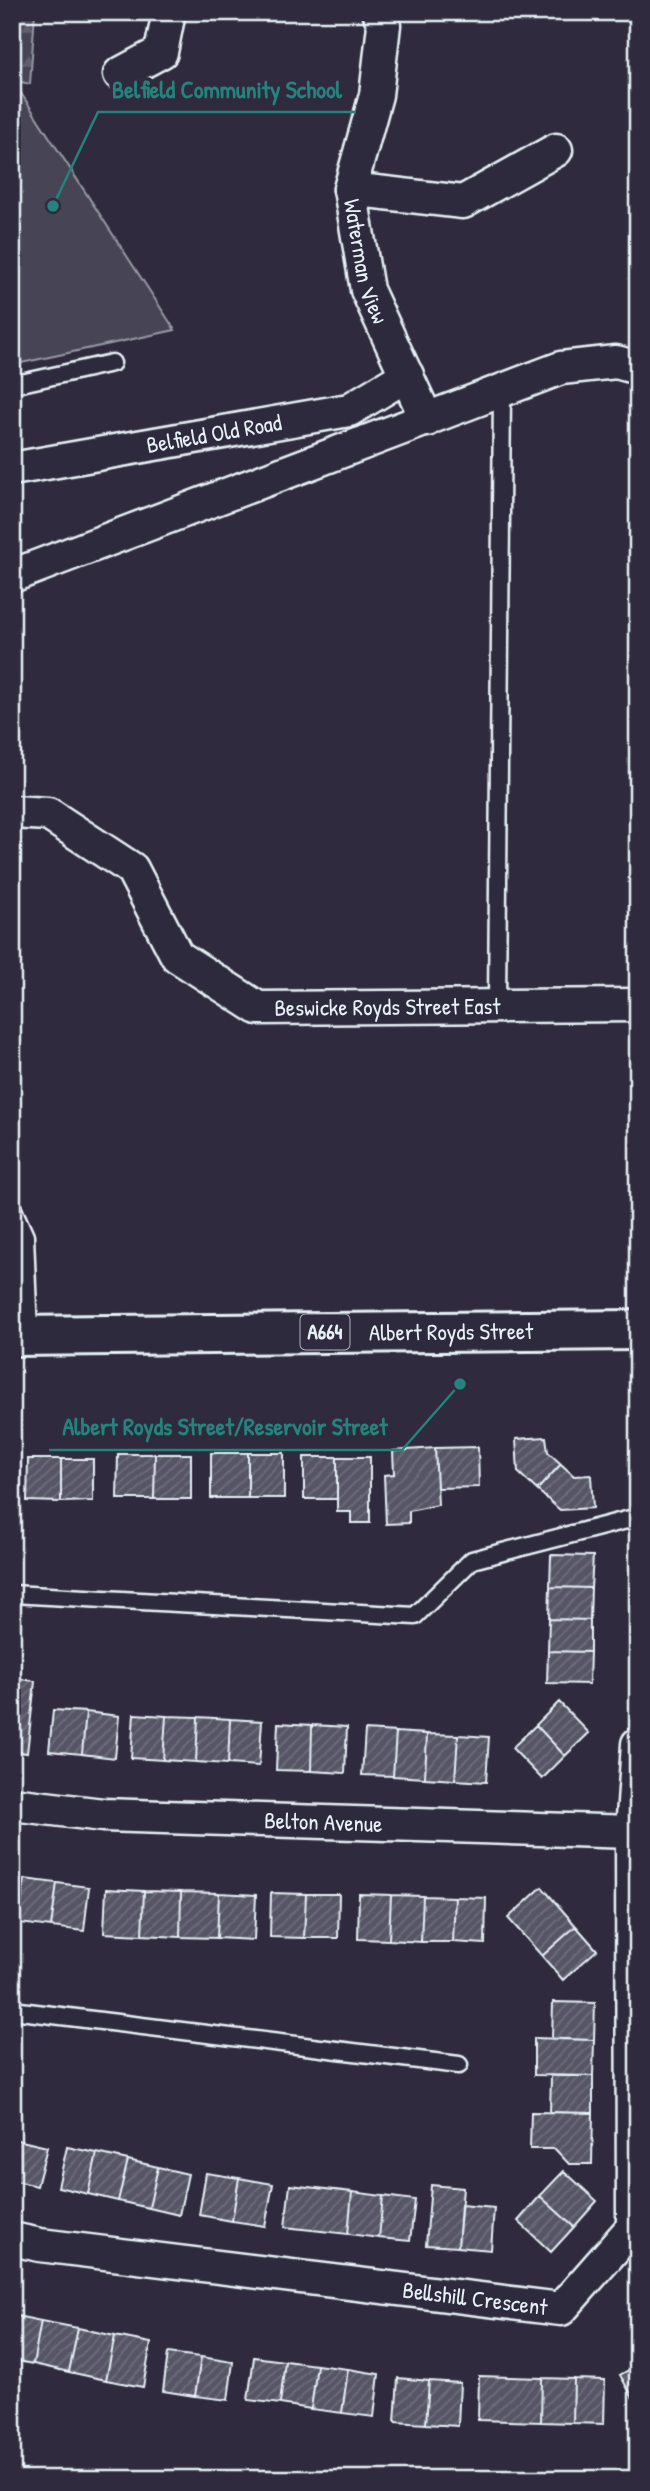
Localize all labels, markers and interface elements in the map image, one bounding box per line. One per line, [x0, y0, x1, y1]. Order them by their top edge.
callout: Belfield Community School [98, 67, 356, 112]
text: Belfield Community School [112, 73, 343, 106]
street label: Waterman View [337, 197, 396, 328]
street label: Belfield Old Road [144, 406, 284, 460]
street label: Beswicke Royds Street East [274, 990, 501, 1023]
road number: A664 [300, 1314, 350, 1350]
street label: Albert Royds Street [369, 1315, 534, 1348]
callout: Albert Royds Street/Reservoir Street [49, 1405, 402, 1450]
text: Albert Royds Street/Reservoir Street [62, 1410, 388, 1443]
street label: Belton Avenue [264, 1804, 383, 1839]
street label: Bellshill Crescent [401, 2274, 550, 2322]

